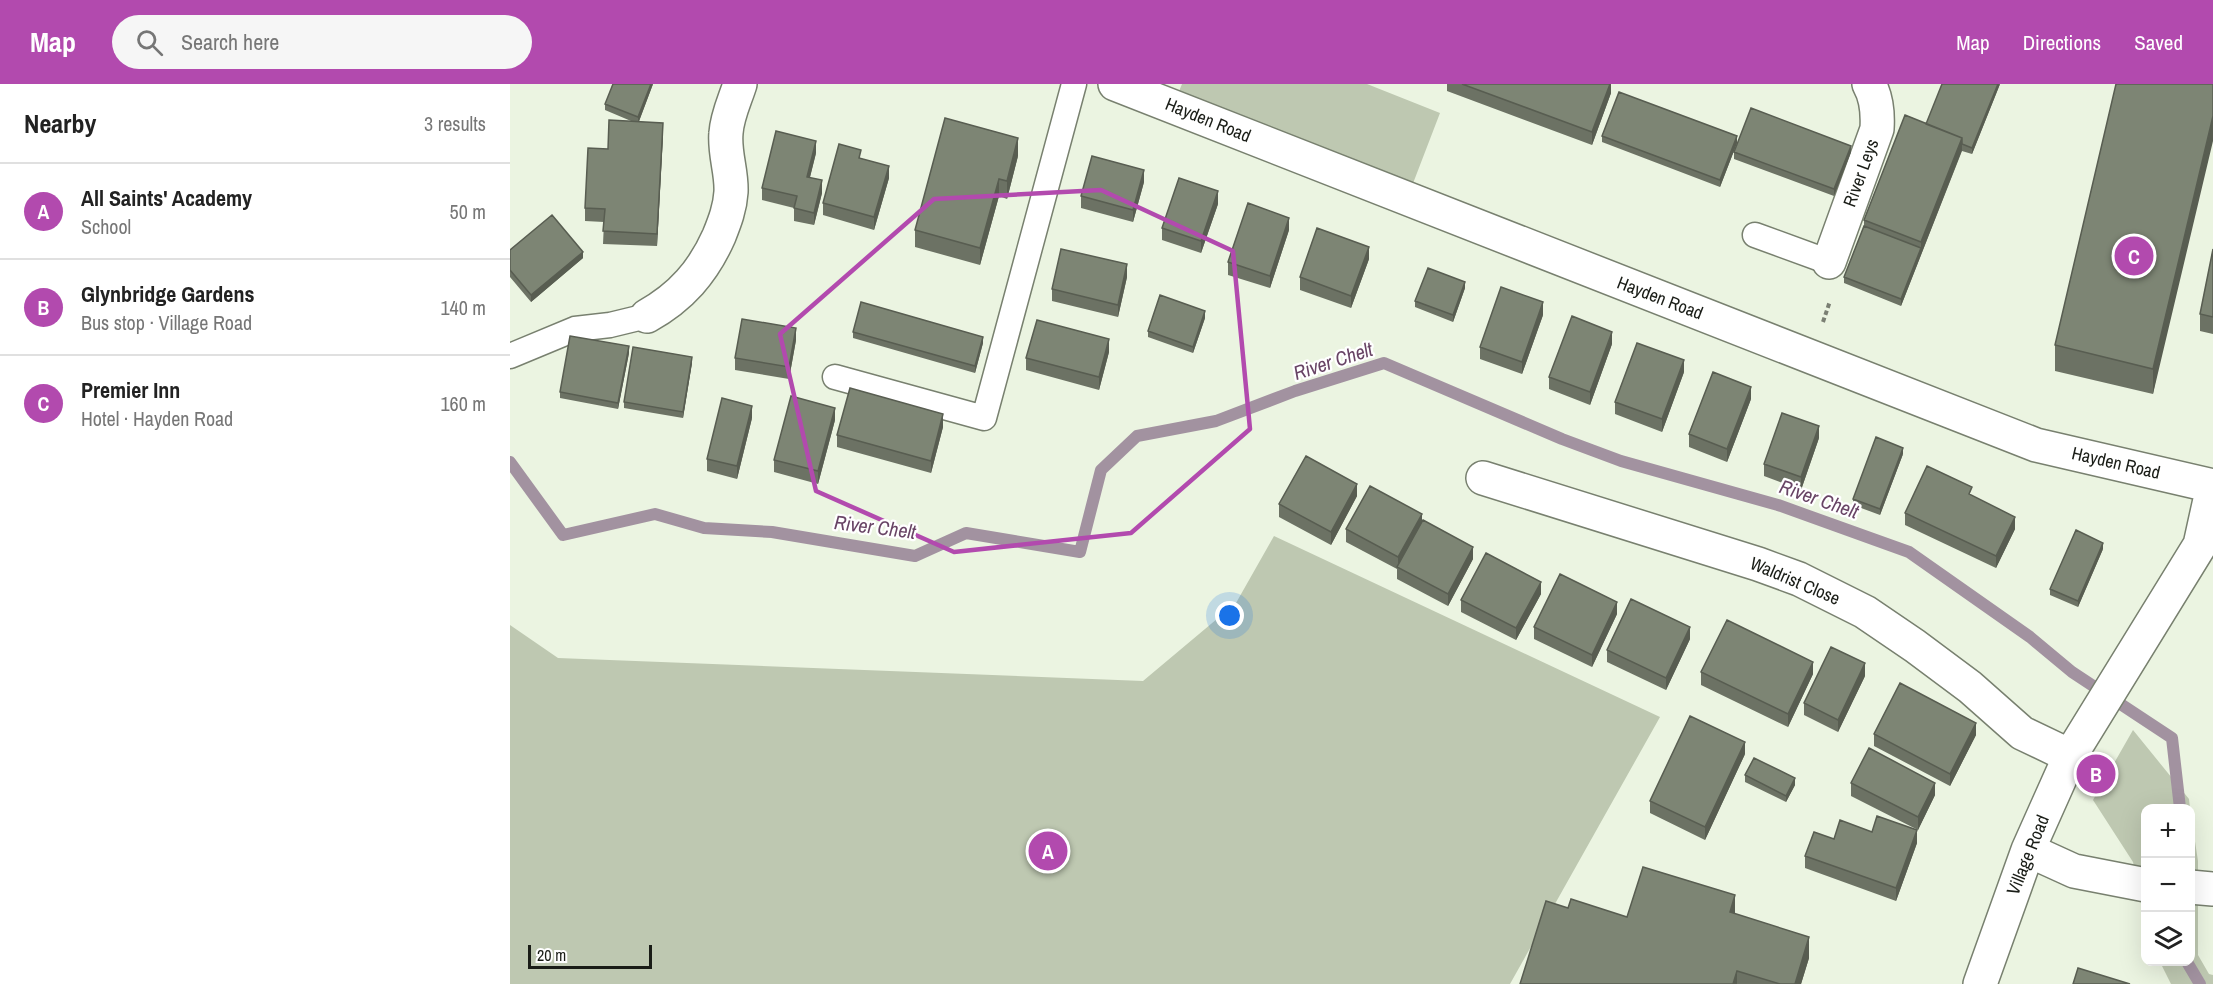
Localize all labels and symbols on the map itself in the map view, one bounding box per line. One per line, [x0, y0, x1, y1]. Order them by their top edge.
street label: Hayden Road [1162, 91, 1255, 148]
street label: River Leys [1837, 135, 1884, 210]
pin: C [2114, 234, 2154, 279]
street label: Hayden Road [1614, 270, 1707, 325]
water label: River Chelt [1290, 335, 1376, 386]
street label: Hayden Road [2069, 440, 2163, 485]
water label: River Chelt [1776, 472, 1863, 525]
water label: River Chelt [833, 508, 918, 545]
street label: Waldrist Close [1746, 550, 1844, 611]
your location [1215, 601, 1244, 630]
pin: B [2076, 752, 2116, 796]
street label: Village Road [2000, 811, 2055, 899]
pin: A [1028, 828, 1068, 873]
scale bar [528, 942, 652, 970]

